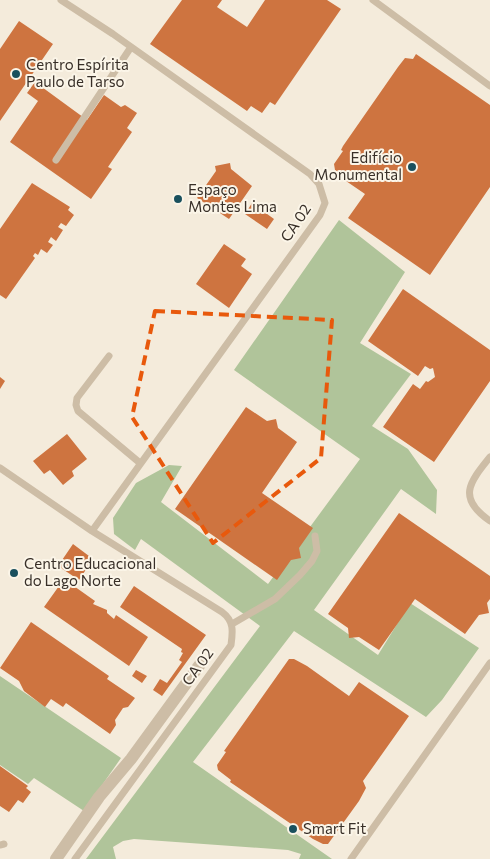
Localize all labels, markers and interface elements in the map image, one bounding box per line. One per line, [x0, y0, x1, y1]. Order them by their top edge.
place label: Centro Espírita Paulo de Tarso [26, 55, 129, 90]
marker: Centro Espírita Paulo de Tarso [10, 68, 22, 80]
place label: Edifício Monumental [314, 148, 402, 183]
marker: Edifício Monumental [406, 161, 418, 173]
place label: Espaço Montes Lima [188, 180, 277, 215]
marker: Espaço Montes Lima [172, 193, 184, 205]
street label: CA 02 [276, 200, 314, 245]
place label: Centro Educacional do Lago Norte [24, 554, 156, 589]
marker: Centro Educacional do Lago Norte [8, 567, 20, 579]
street label: CA 02 [178, 644, 217, 689]
place label: Smart Fit [303, 819, 366, 837]
marker: Smart Fit [287, 823, 299, 835]

